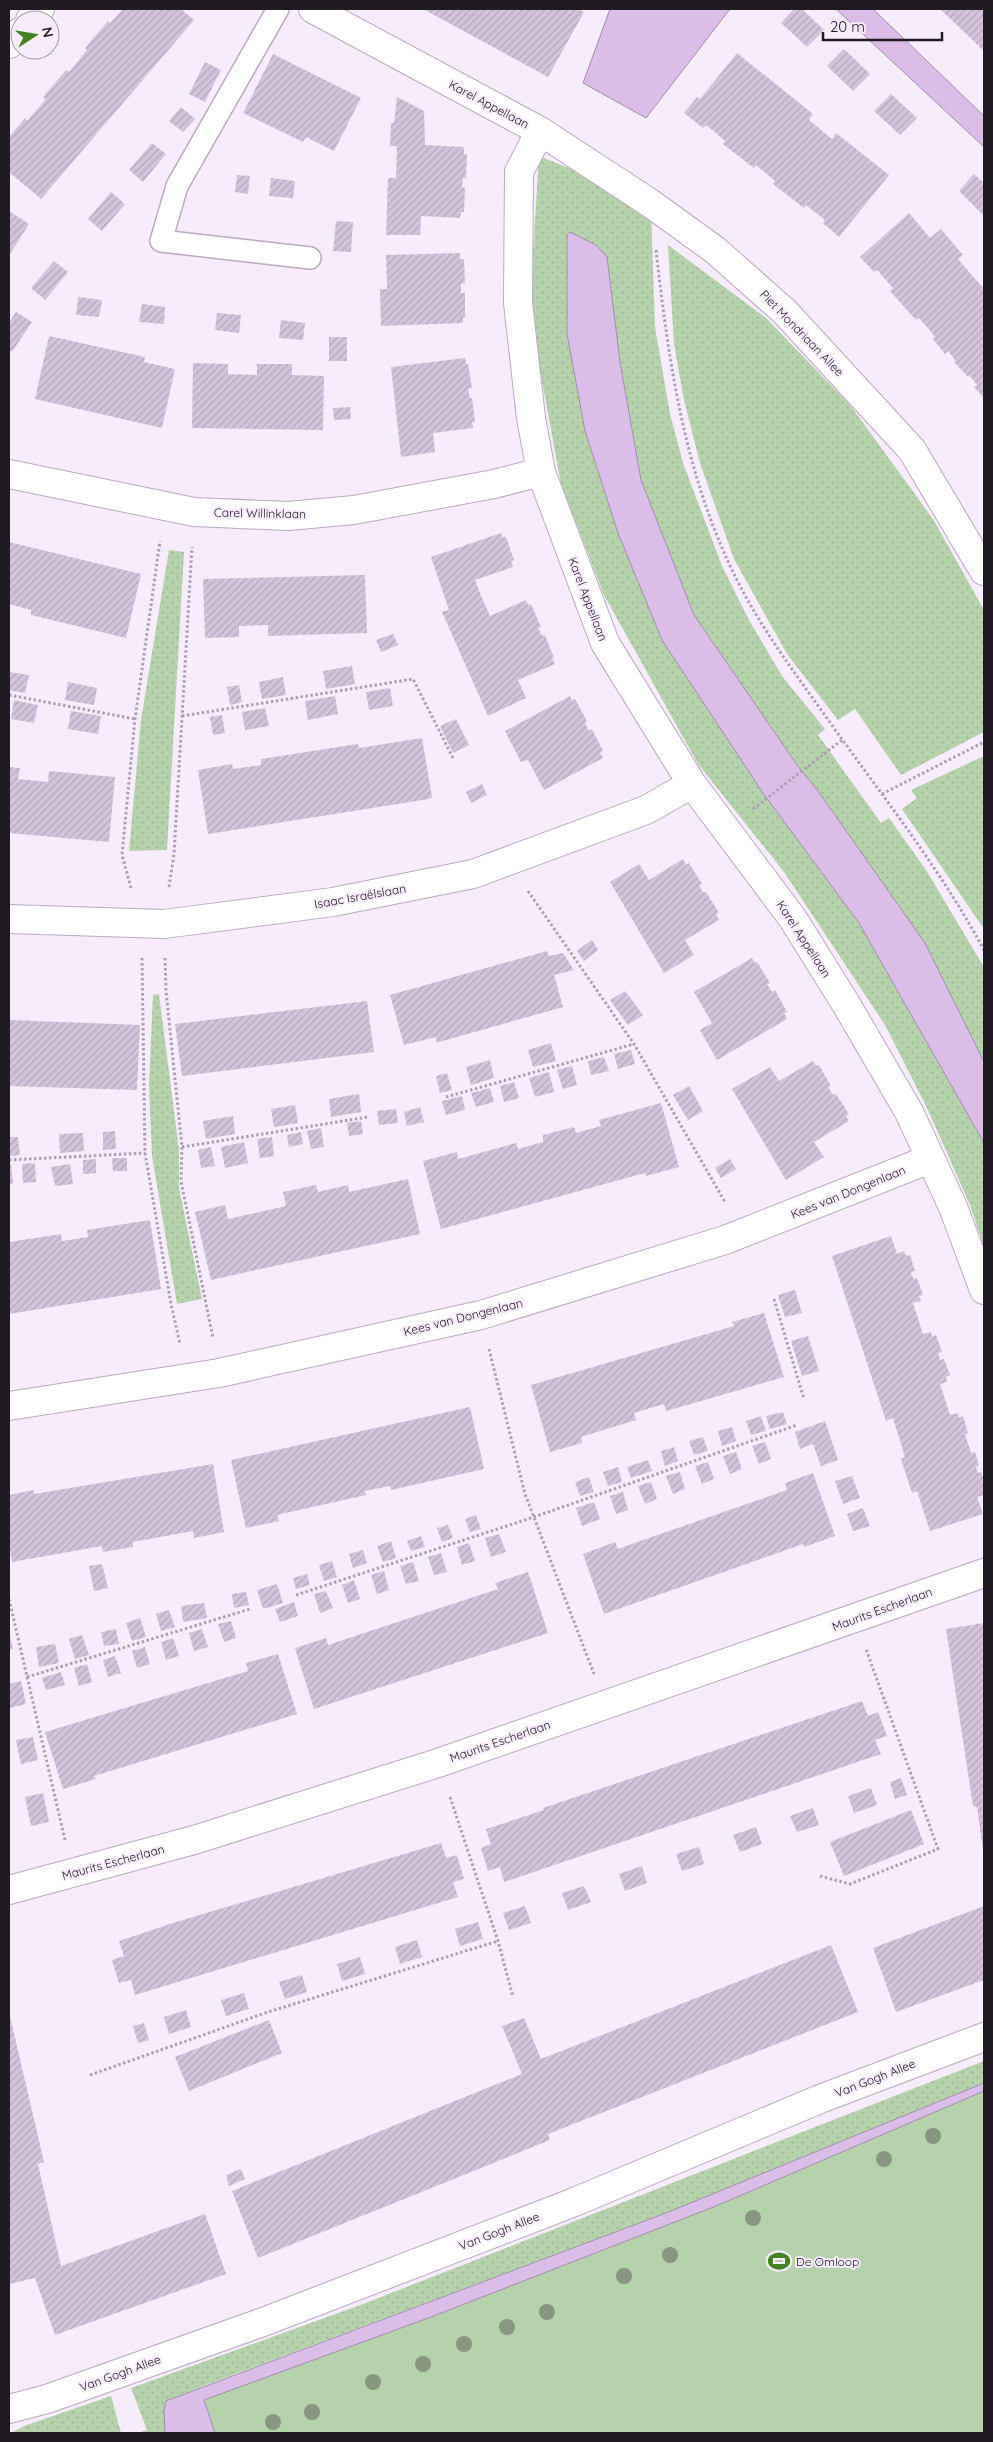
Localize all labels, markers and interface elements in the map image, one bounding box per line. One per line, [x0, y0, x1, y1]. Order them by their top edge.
north arrow [10, 10, 60, 60]
scale bar [823, 10, 942, 42]
text: 20 m [830, 17, 865, 36]
text: N [38, 25, 58, 39]
street label: Karel Appellaan [446, 77, 532, 131]
street label: Piet Mondriaan Allee [757, 287, 847, 379]
street label: Carel Willinklaan [214, 505, 306, 521]
street label: Karel Appellaan [565, 555, 611, 643]
street label: Isaac Israëlslaan [313, 881, 407, 911]
street label: Karel Appellaan [774, 898, 834, 980]
street label: Kees van Dongenlaan [788, 1162, 908, 1222]
street label: Kees van Dongenlaan [402, 1295, 524, 1339]
street label: Maurits Escherlaan [830, 1584, 934, 1634]
street label: Maurits Escherlaan [448, 1717, 552, 1765]
street label: Maurits Escherlaan [60, 1841, 166, 1883]
street label: Van Gogh Allee [833, 2056, 918, 2100]
street label: Van Gogh Allee [457, 2209, 542, 2253]
sports icon: De Omloop [766, 2248, 792, 2274]
place label: De Omloop [796, 2254, 859, 2269]
street label: Van Gogh Allee [77, 2351, 163, 2395]

